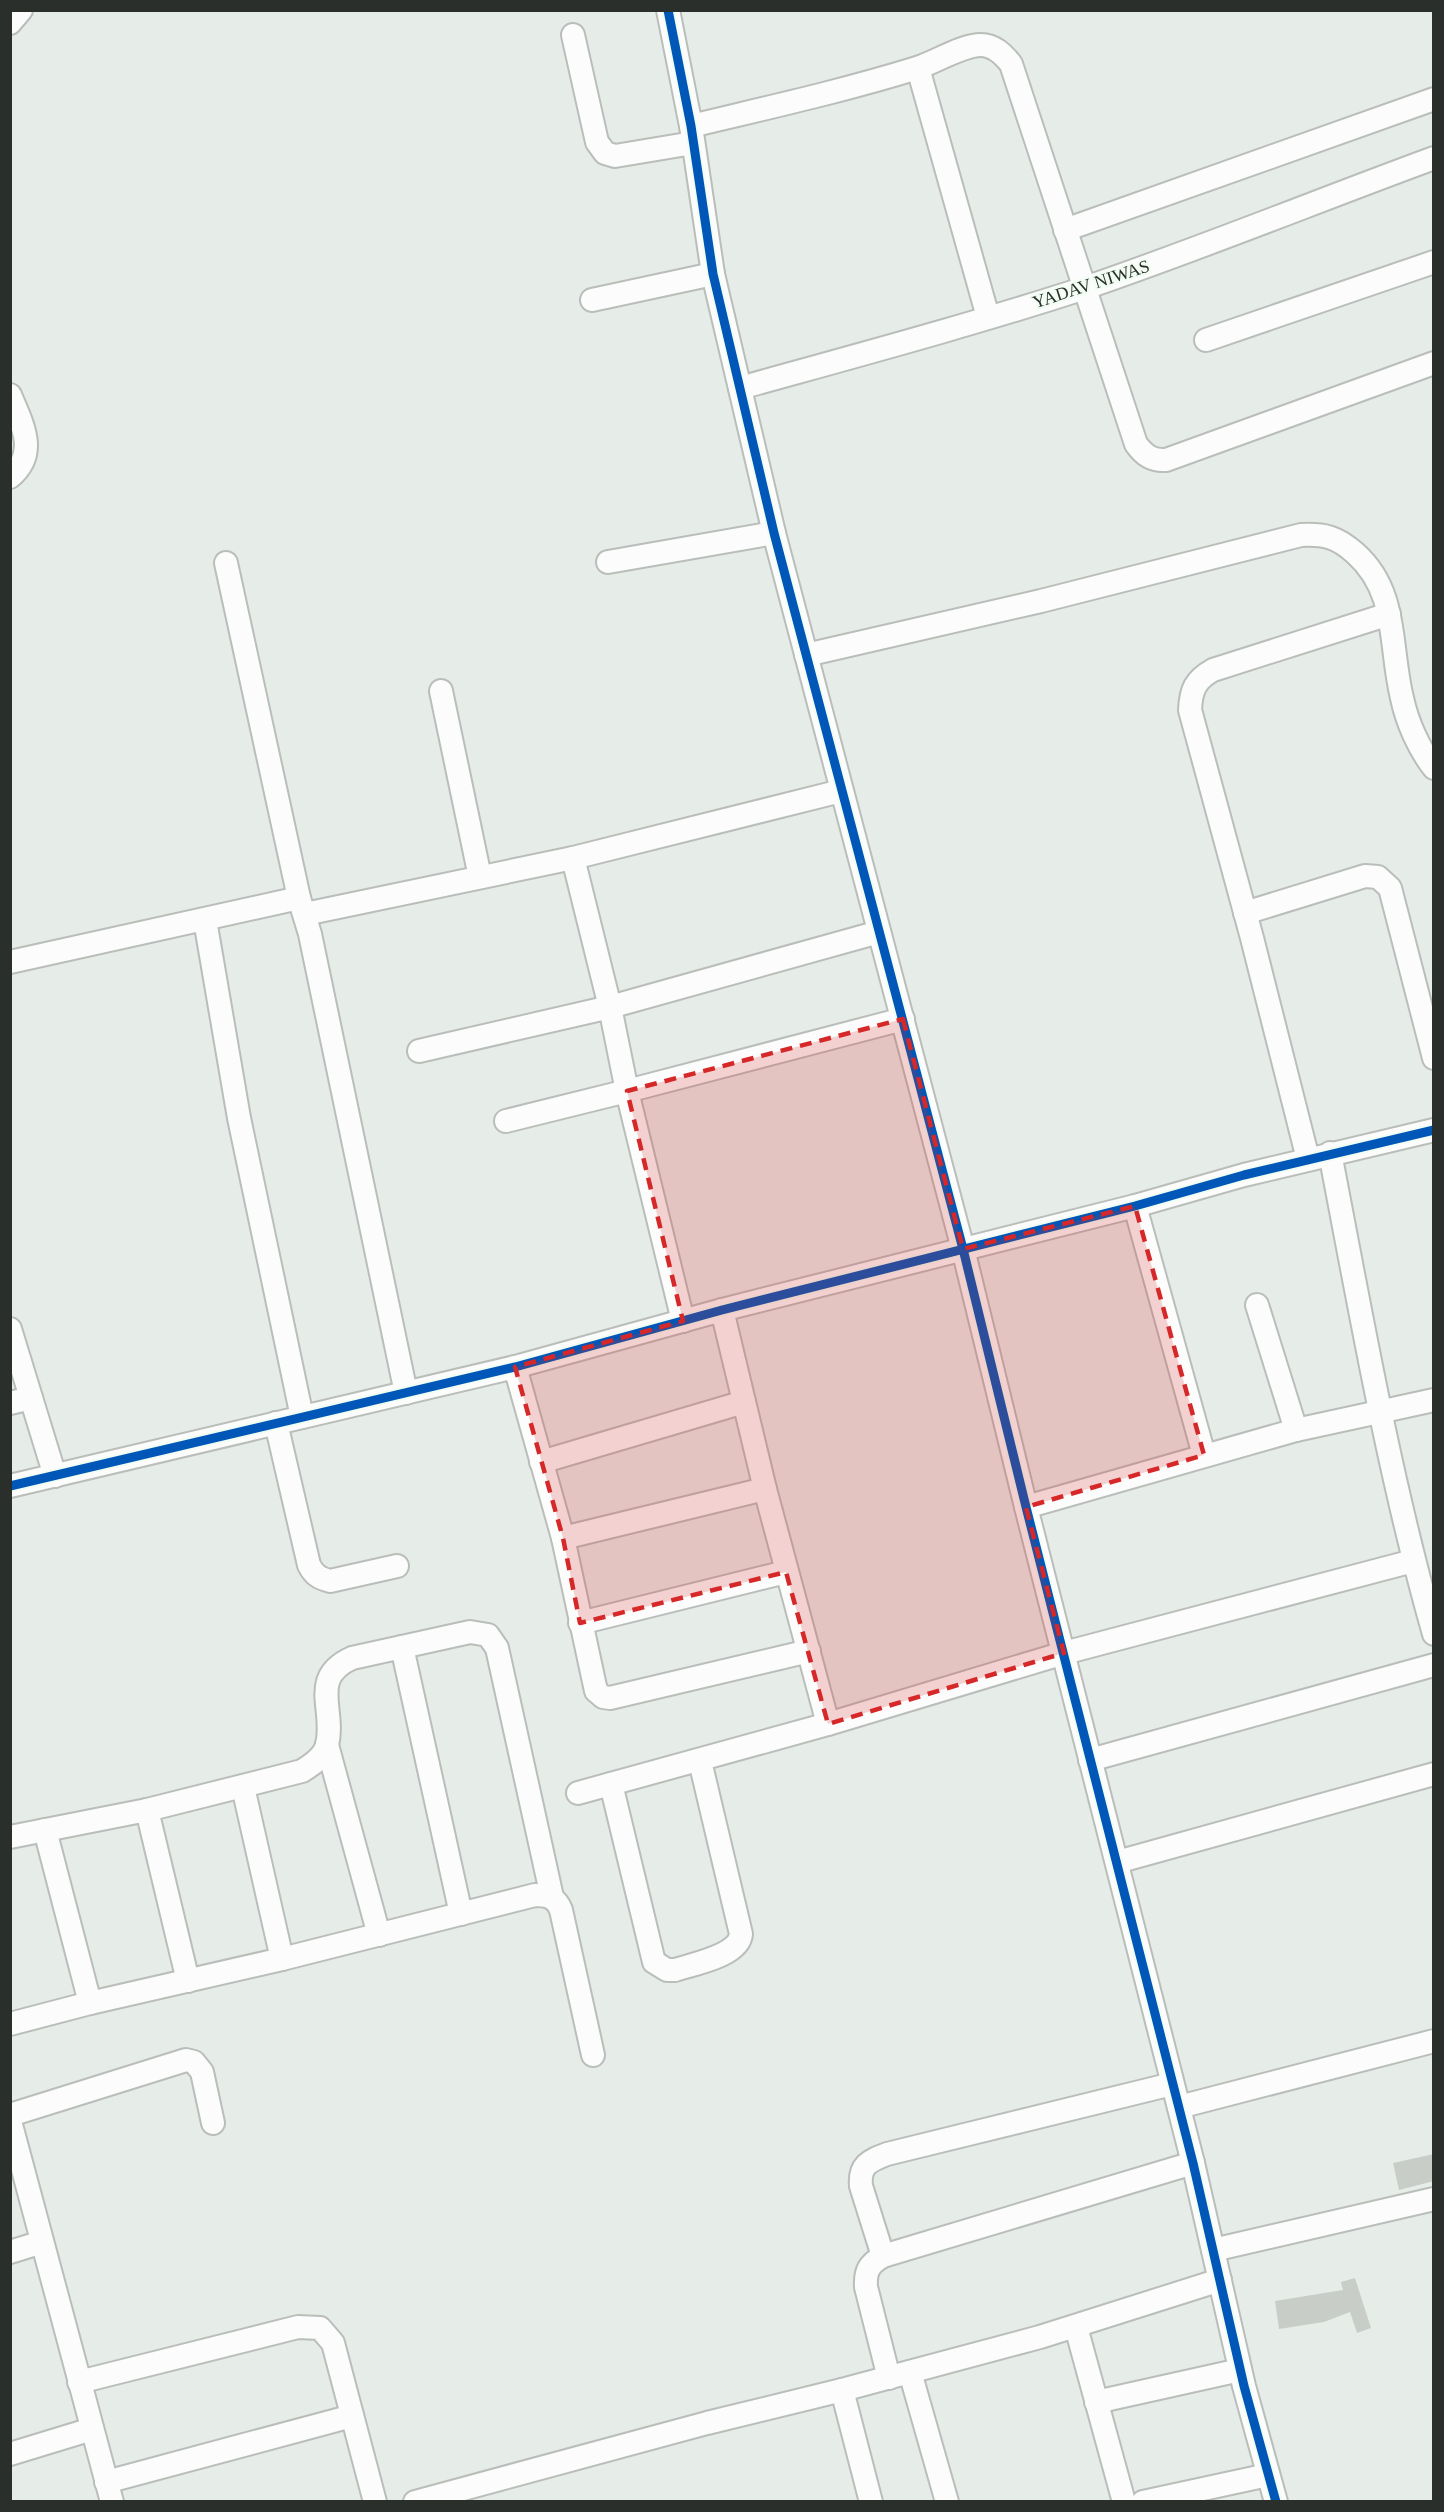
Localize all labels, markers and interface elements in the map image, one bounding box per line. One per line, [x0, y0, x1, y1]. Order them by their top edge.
street label: YADAV NIWAS [1030, 256, 1152, 312]

